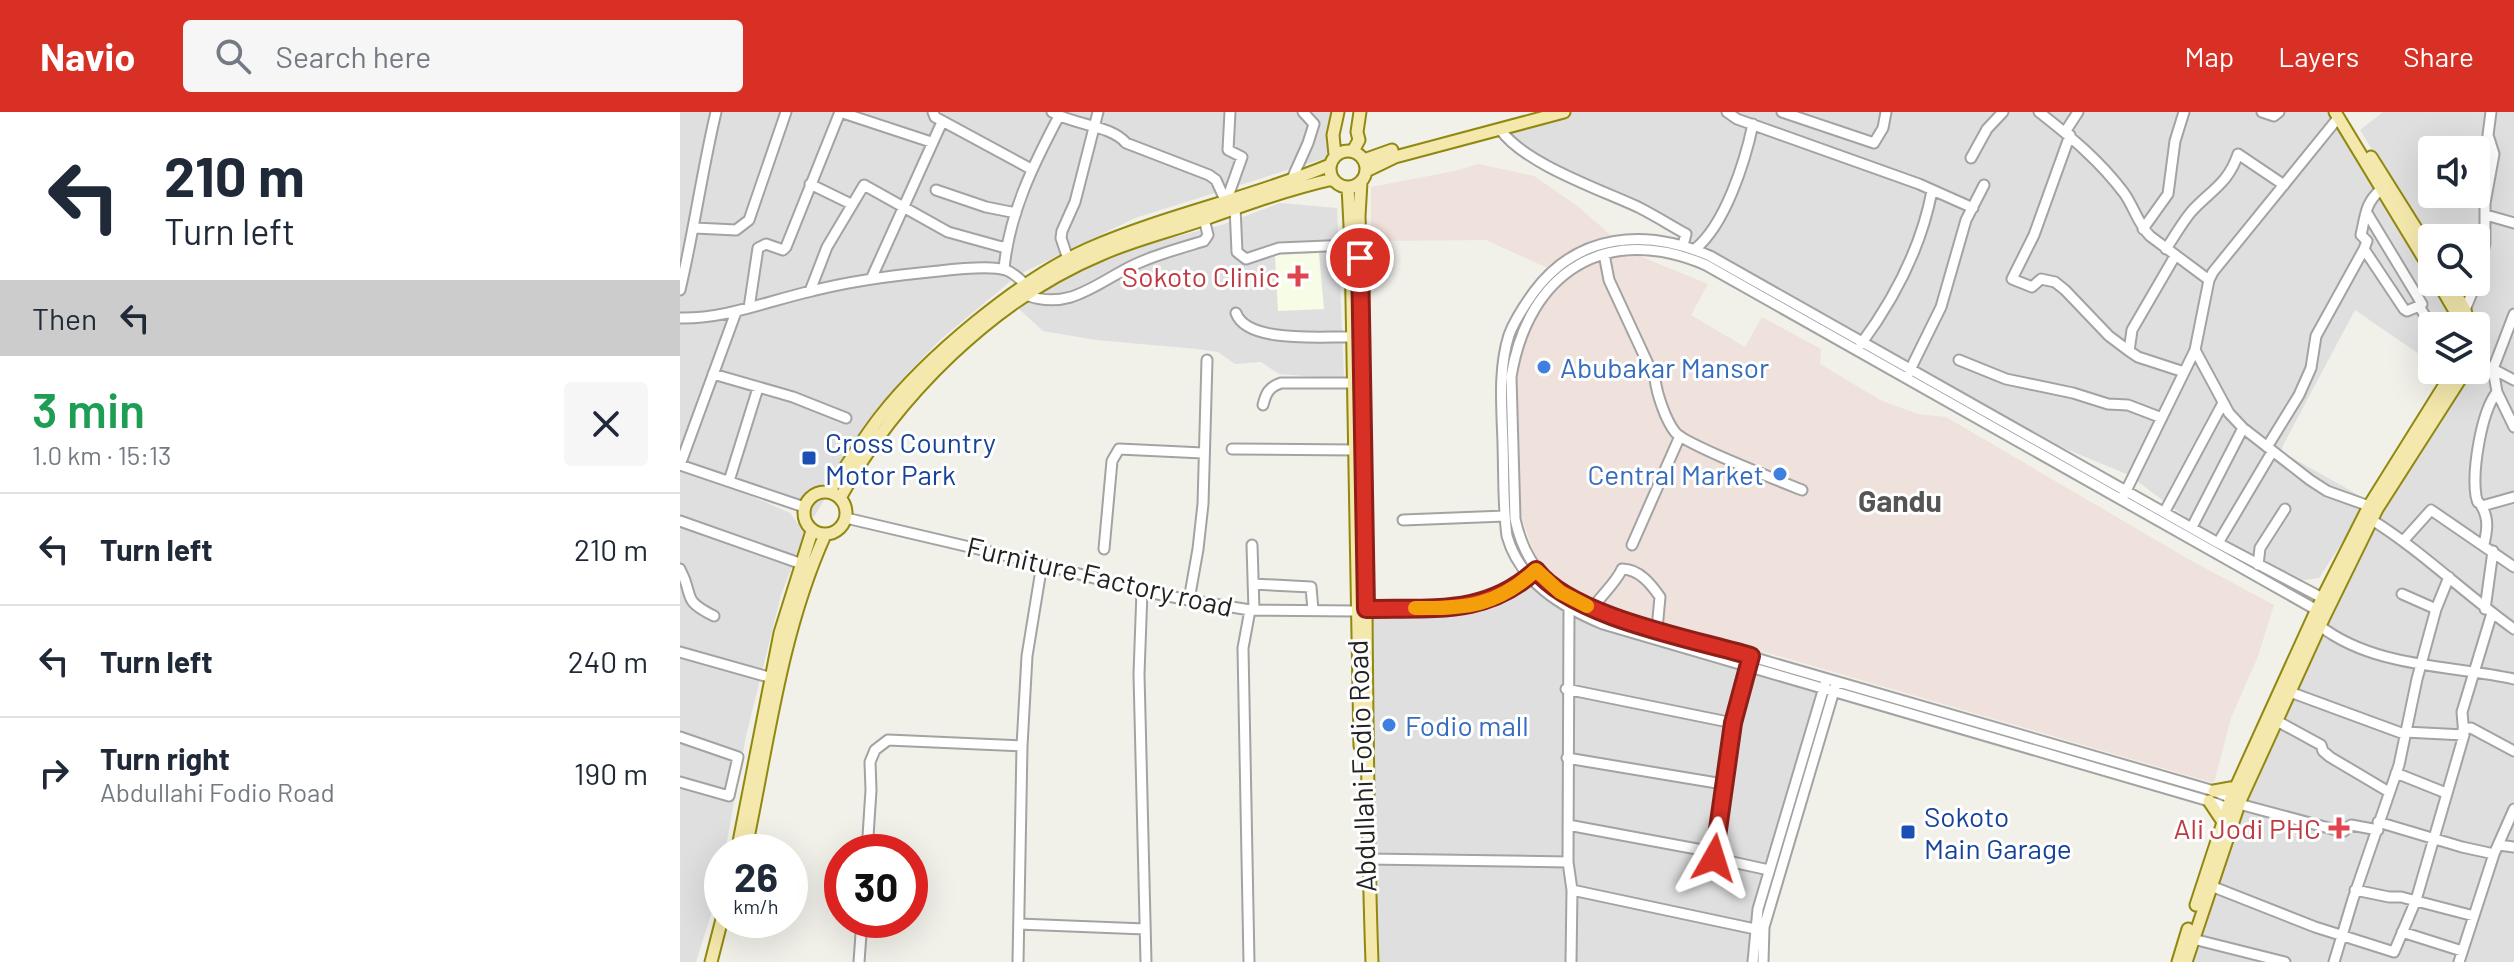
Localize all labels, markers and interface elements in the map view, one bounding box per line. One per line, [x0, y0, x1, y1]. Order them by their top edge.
search box [183, 20, 743, 92]
text: Navio [40, 33, 135, 79]
icon: search [211, 34, 255, 78]
text: Search here [275, 38, 431, 74]
text: Map [2184, 39, 2234, 73]
text: Layers [2278, 39, 2359, 73]
text: Share [2403, 39, 2474, 73]
map controls [2418, 136, 2490, 384]
button: sound [2418, 136, 2490, 208]
text: 210 m [164, 141, 305, 208]
icon: left [32, 144, 136, 248]
text: Turn left [164, 209, 295, 252]
pin [1326, 224, 1394, 292]
button: search [2418, 224, 2490, 296]
icon: arrive [1338, 236, 1382, 280]
place label: Sokoto Clinic [1122, 259, 1280, 293]
marker: Sokoto Clinic [1287, 265, 1309, 287]
icon: left [113, 296, 157, 340]
text: Then [32, 300, 97, 336]
button: layers [2418, 312, 2490, 384]
place label: Abubakar Mansor [1560, 350, 1769, 384]
marker: Abubakar Mansor [1535, 358, 1553, 376]
text: 3 min [32, 380, 145, 438]
button: close [564, 382, 648, 466]
place label: Cross Country Motor Park [825, 425, 996, 491]
text: 1.0 km · 15:13 [32, 439, 172, 470]
marker: Cross Country Motor Park [800, 449, 818, 467]
place label: Central Market [1587, 457, 1764, 491]
marker: Central Market [1771, 465, 1789, 483]
district label: Gandu [1858, 482, 1942, 518]
icon: left [32, 527, 76, 571]
street label: Furniture Factory road [964, 529, 1236, 623]
text: Turn left [100, 531, 213, 567]
text: 210 m [574, 531, 648, 567]
icon: left [32, 639, 76, 683]
street label: Abdullahi Fodio Road [1340, 639, 1382, 893]
text: Turn left [100, 643, 213, 679]
text: 240 m [568, 643, 648, 679]
place label: Fodio mall [1405, 708, 1529, 742]
marker: Fodio mall [1380, 716, 1398, 734]
text: Turn right [100, 740, 230, 776]
icon: right [32, 751, 76, 795]
text: 190 m [574, 755, 648, 791]
text: Abdullahi Fodio Road [100, 776, 335, 807]
place label: Sokoto Main Garage [1924, 799, 2072, 865]
place label: Ali Jodi PHC [2173, 811, 2321, 845]
position arrow [1672, 816, 1756, 900]
marker: Ali Jodi PHC [2328, 817, 2350, 839]
marker: Sokoto Main Garage [1899, 823, 1917, 841]
speed limit sign: 30 [824, 834, 928, 938]
text: 26 [734, 852, 778, 900]
text: km/h [733, 894, 779, 918]

